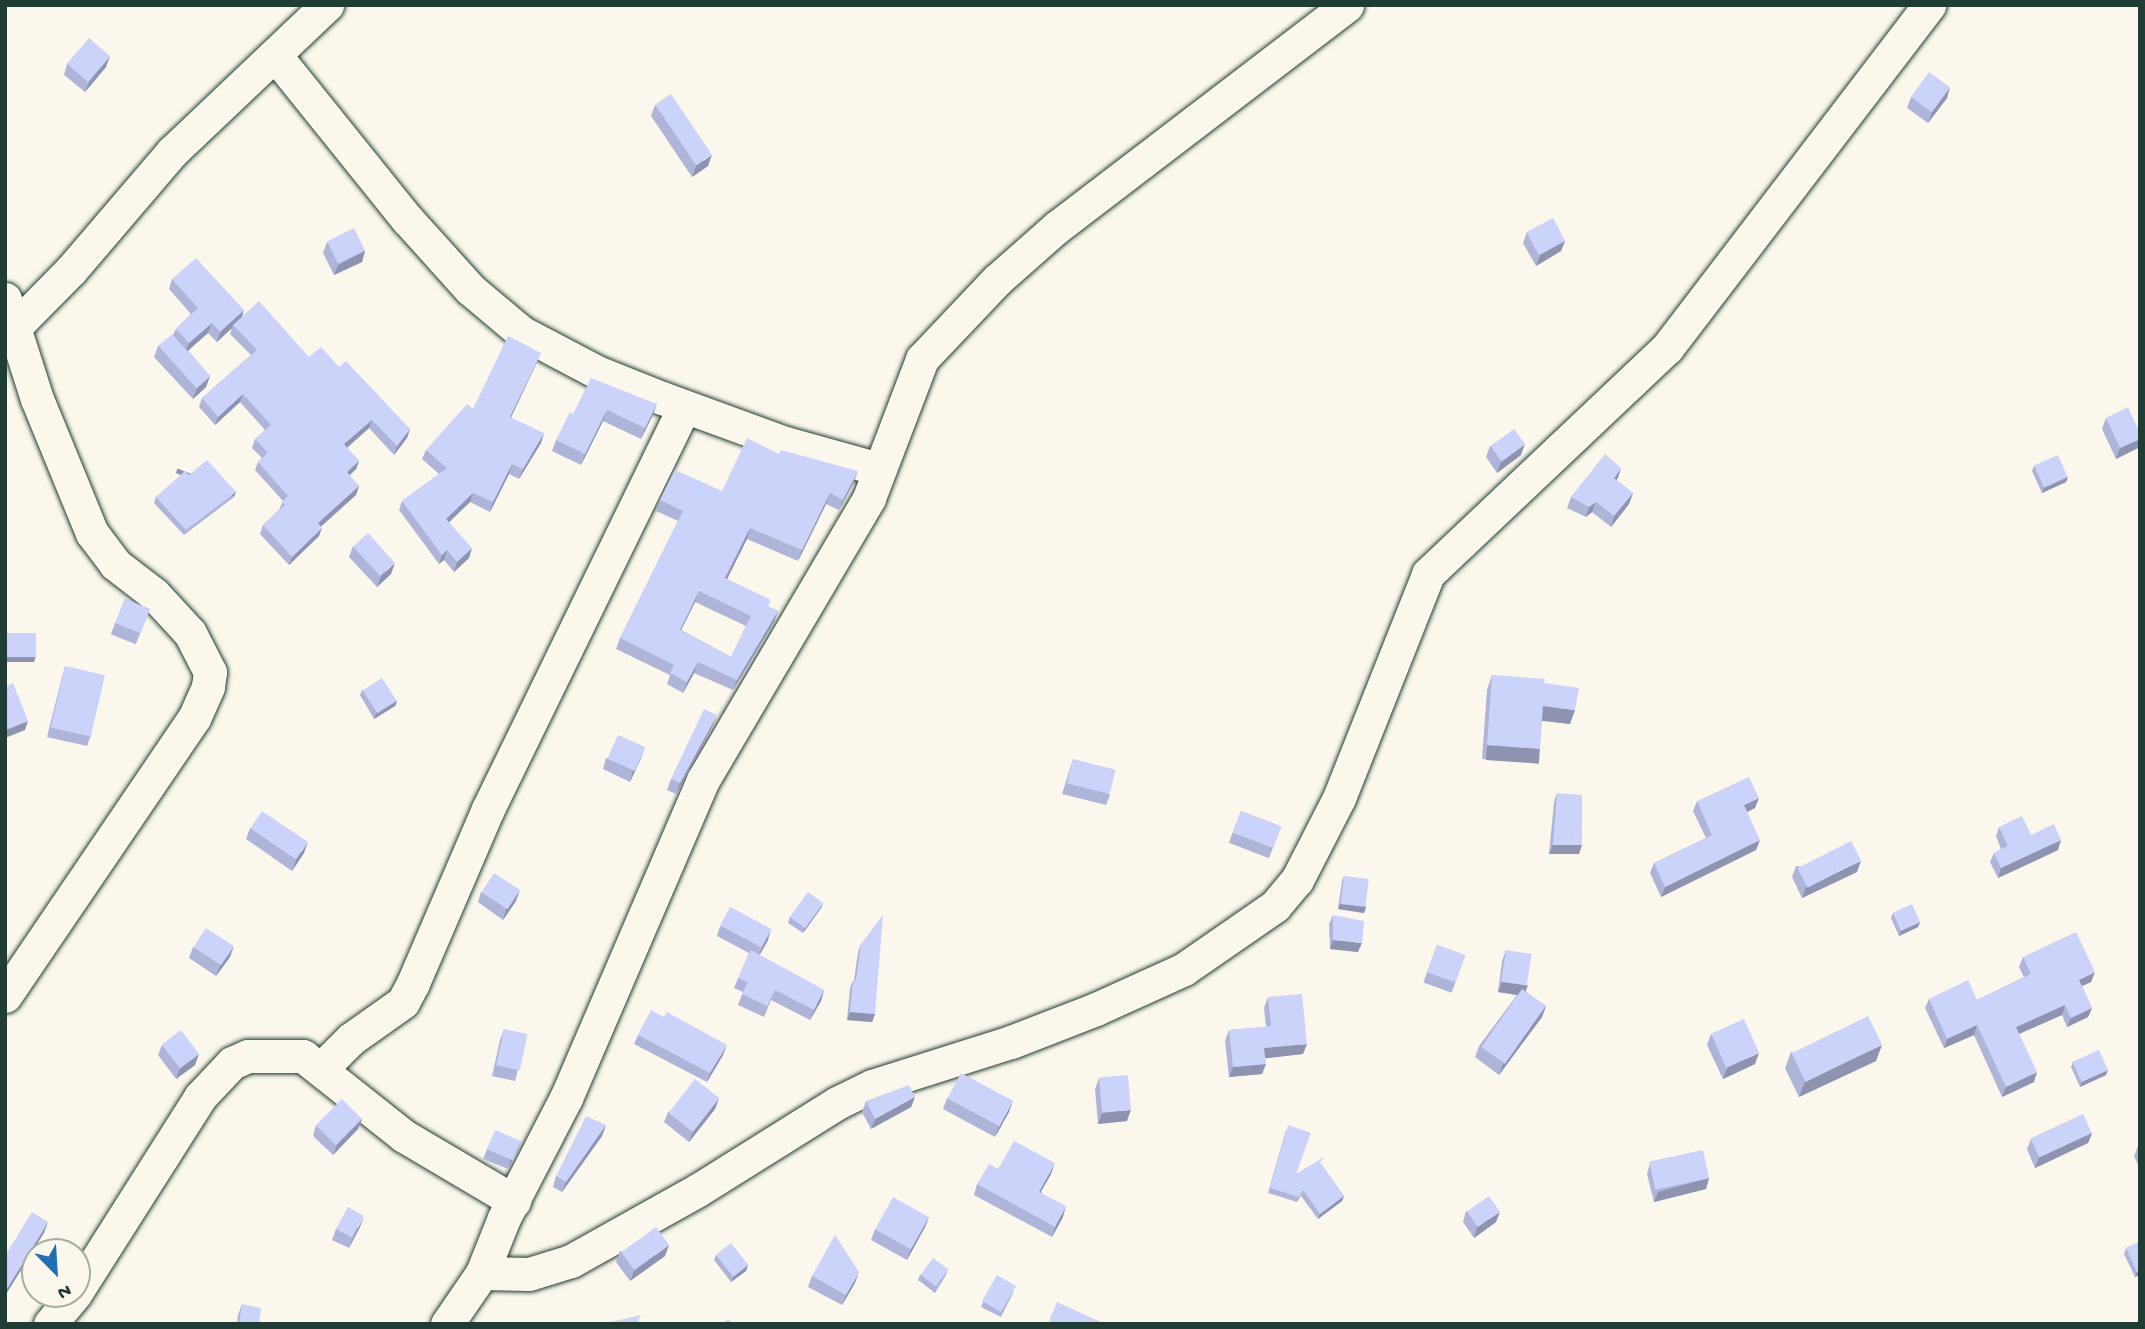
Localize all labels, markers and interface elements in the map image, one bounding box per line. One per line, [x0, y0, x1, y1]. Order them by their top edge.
north arrow [21, 1238, 91, 1308]
text: N [54, 1278, 74, 1304]

